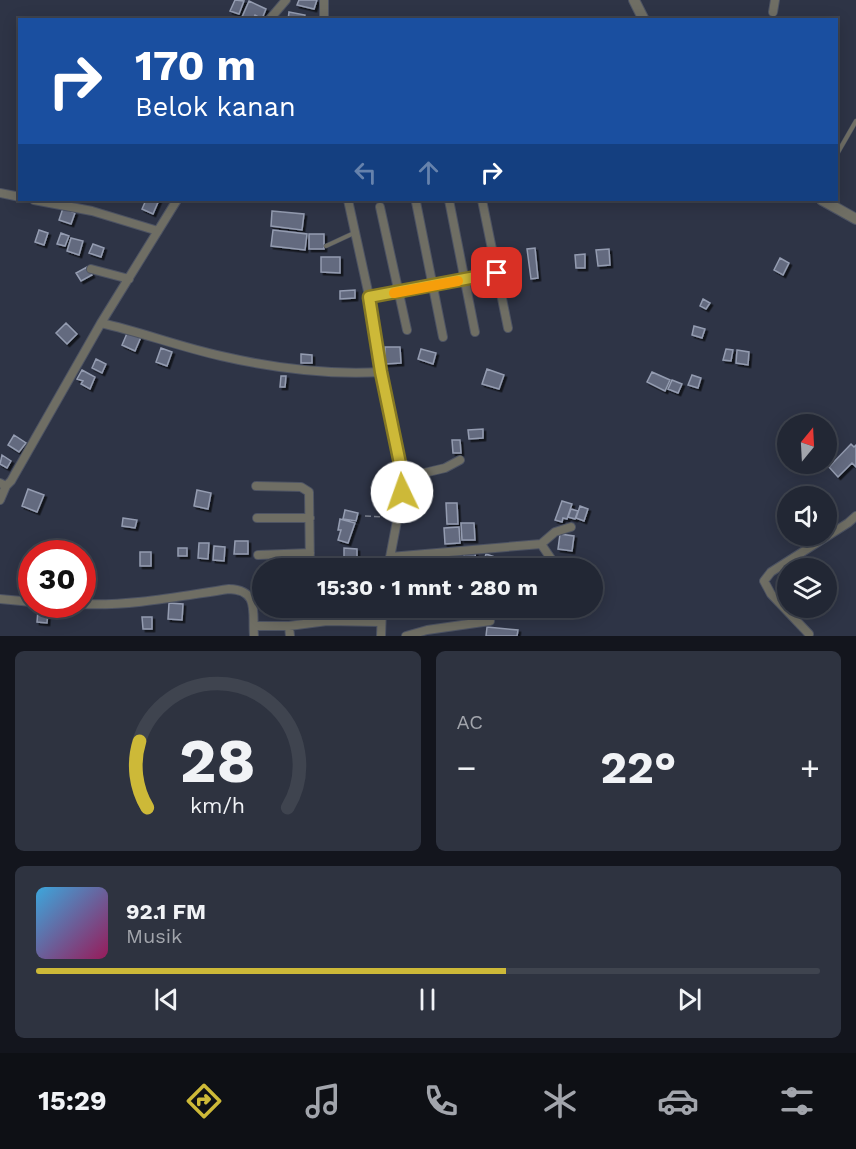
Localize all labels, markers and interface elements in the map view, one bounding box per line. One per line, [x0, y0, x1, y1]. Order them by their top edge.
text: 170 m [135, 41, 256, 90]
icon: right [36, 42, 114, 120]
text: Belok kanan [135, 91, 296, 123]
icon: left [349, 156, 382, 189]
icon: ahead [412, 156, 445, 189]
icon: right [475, 156, 508, 189]
pin [471, 247, 522, 298]
icon: arrive [480, 256, 513, 289]
north arrow [777, 414, 837, 474]
map controls [777, 414, 837, 618]
position arrow [370, 460, 434, 524]
button: sound [777, 486, 837, 546]
speed limit sign: 30 [18, 540, 96, 618]
button: layers [777, 558, 837, 618]
text: 15:30 · 1 mnt · 280 m [317, 575, 538, 600]
text: AC [457, 710, 483, 734]
text: 28 [180, 724, 256, 797]
text: 22° [600, 741, 676, 794]
text: − [457, 748, 476, 787]
text: + [800, 748, 820, 787]
text: km/h [190, 793, 245, 818]
text: 92.1 FM [126, 899, 206, 924]
text: Musik [126, 924, 182, 948]
icon: previous [150, 983, 183, 1016]
icon: pause [411, 983, 444, 1016]
icon: next [673, 983, 706, 1016]
icon: directions [183, 1080, 225, 1122]
icon: music [302, 1080, 344, 1122]
icon: phone [420, 1080, 462, 1122]
icon: climate [539, 1080, 581, 1122]
icon: car [657, 1080, 699, 1122]
icon: filters [776, 1080, 818, 1122]
text: 15:29 [38, 1085, 107, 1117]

